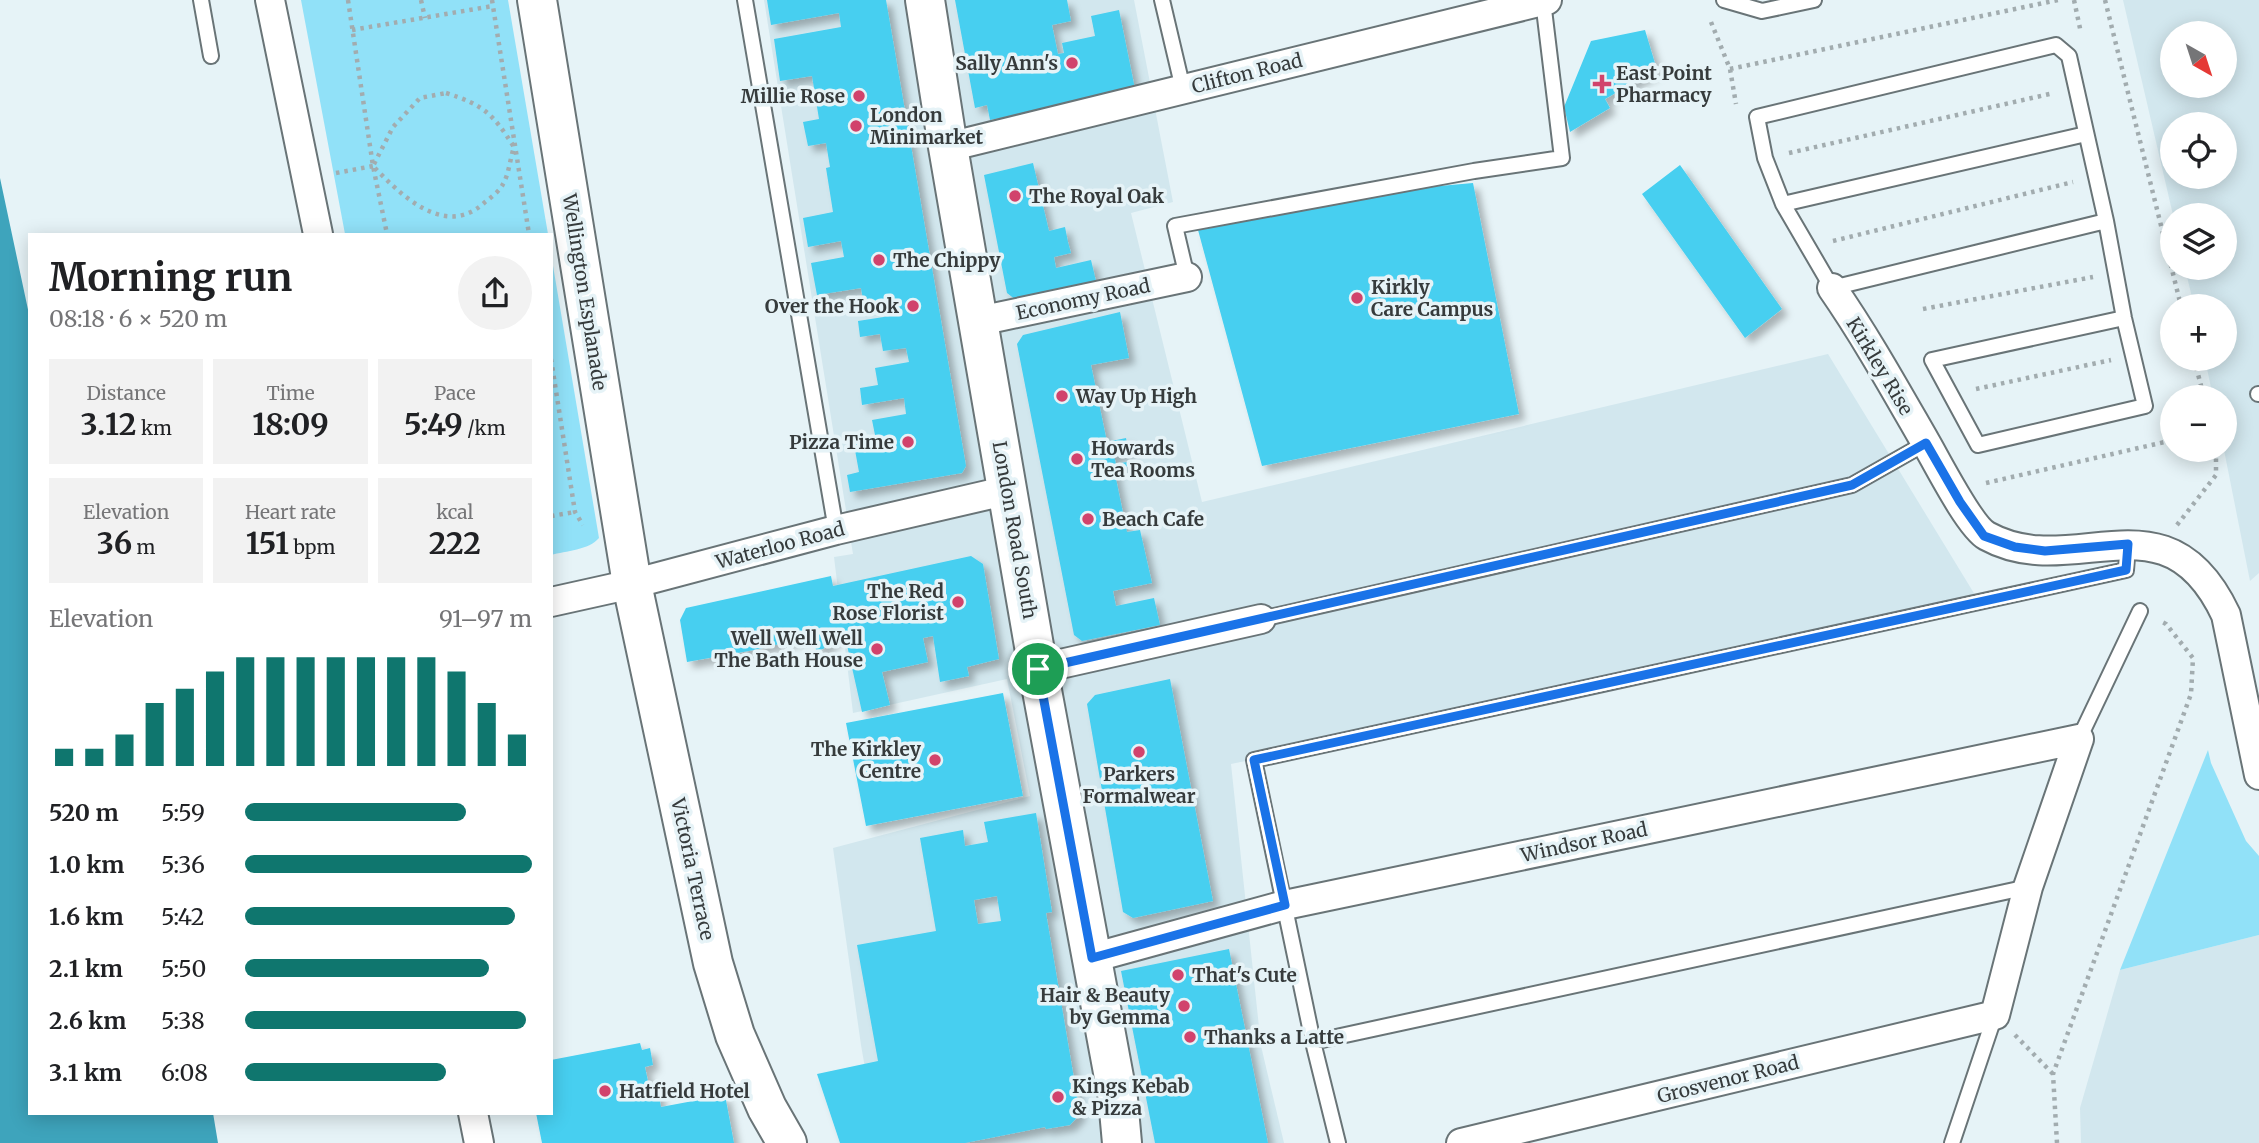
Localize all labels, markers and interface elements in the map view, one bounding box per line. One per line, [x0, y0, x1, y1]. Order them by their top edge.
north arrow [2160, 21, 2236, 98]
map controls [2160, 21, 2237, 462]
street label: Clifton Road [1189, 48, 1305, 98]
place label: Sally Ann's [955, 51, 1058, 75]
marker: Sally Ann's [1064, 55, 1080, 71]
place label: East Point Pharmacy [1616, 61, 1712, 107]
marker: East Point Pharmacy [1594, 76, 1610, 92]
place label: Millie Rose [741, 84, 845, 108]
marker: Millie Rose [851, 88, 867, 104]
place label: London Minimarket [870, 103, 983, 149]
button: locate [2160, 112, 2237, 189]
marker: London Minimarket [848, 118, 864, 134]
place label: The Royal Oak [1029, 184, 1165, 208]
marker: The Royal Oak [1007, 188, 1023, 204]
street label: Wellington Esplanade [557, 191, 612, 392]
button: layers [2160, 203, 2237, 280]
place label: The Chippy [893, 248, 1001, 272]
marker: The Chippy [871, 252, 887, 268]
text: Morning run [49, 254, 292, 301]
button: share [458, 256, 532, 330]
street label: Economy Road [1014, 273, 1152, 325]
place label: Kirkly Care Campus [1371, 275, 1494, 321]
marker: Kirkly Care Campus [1349, 290, 1365, 306]
place label: Over the Hook [765, 294, 900, 318]
button: + [2160, 294, 2237, 371]
marker: Over the Hook [905, 298, 921, 314]
text: 08:18 · 6 × 520 m [49, 304, 227, 333]
street label: Kirkley Rise [1841, 313, 1919, 419]
text: Distance [86, 381, 166, 405]
text: Time [266, 381, 315, 405]
text: Pace [434, 381, 476, 405]
place label: Way Up High [1075, 384, 1197, 408]
button: − [2160, 385, 2237, 462]
marker: Way Up High [1054, 388, 1070, 404]
text: 3.12 [81, 405, 136, 443]
text: 18:09 [252, 405, 329, 443]
text: 5:49 [404, 405, 463, 443]
text: km [136, 416, 172, 440]
text: /km [463, 416, 506, 440]
place label: Pizza Time [789, 430, 894, 454]
marker: Pizza Time [900, 434, 916, 450]
place label: Howards Tea Rooms [1091, 436, 1195, 482]
street label: London Road South [988, 439, 1043, 621]
marker: Howards Tea Rooms [1069, 451, 1085, 467]
text: Elevation [83, 500, 169, 524]
text: Heart rate [245, 500, 336, 524]
text: kcal [436, 500, 474, 524]
place label: Beach Cafe [1102, 507, 1204, 531]
marker: Beach Cafe [1080, 511, 1096, 527]
street label: Waterloo Road [712, 516, 847, 574]
text: 36 [97, 524, 132, 562]
text: 151 [246, 524, 289, 562]
text: 222 [429, 524, 481, 562]
text: m [132, 535, 155, 559]
text: bpm [289, 535, 335, 559]
place label: The Red Rose Florist [832, 579, 944, 625]
marker: The Red Rose Florist [950, 594, 966, 610]
text: Elevation [49, 604, 153, 633]
text: 91–97 m [439, 604, 532, 633]
place label: Well Well Well The Bath House [714, 626, 863, 672]
pin [1008, 639, 1068, 699]
marker: Well Well Well The Bath House [869, 641, 885, 657]
icon: arrive [1019, 650, 1057, 688]
place label: The Kirkley Centre [811, 737, 922, 783]
marker: Parkers Formalwear [1131, 744, 1147, 760]
marker: The Kirkley Centre [927, 752, 943, 768]
place label: Parkers Formalwear [1082, 762, 1196, 808]
street label: Victoria Terrace [666, 795, 720, 942]
text: 520 m [49, 798, 119, 827]
text: 5:59 [161, 798, 205, 827]
street label: Windsor Road [1518, 817, 1649, 867]
text: 1.0 km [49, 850, 124, 879]
text: 5:36 [161, 850, 205, 879]
text: 1.6 km [49, 902, 124, 931]
text: 5:42 [161, 902, 204, 931]
text: 2.1 km [49, 954, 123, 983]
text: 5:50 [161, 954, 206, 983]
place label: That's Cute [1192, 963, 1297, 987]
marker: That's Cute [1170, 967, 1186, 983]
place label: Hair & Beauty by Gemma [1040, 983, 1171, 1029]
marker: Hair & Beauty by Gemma [1176, 998, 1192, 1014]
text: 2.6 km [49, 1006, 126, 1035]
text: 5:38 [161, 1006, 205, 1035]
place label: Thanks a Latte [1204, 1025, 1344, 1049]
marker: Thanks a Latte [1182, 1029, 1198, 1045]
street label: Grosvenor Road [1655, 1050, 1801, 1108]
text: 3.1 km [49, 1058, 122, 1087]
text: 6:08 [161, 1058, 208, 1087]
place label: Kings Kebab & Pizza [1072, 1074, 1190, 1120]
place label: Hatfield Hotel [619, 1079, 750, 1103]
marker: Hatfield Hotel [597, 1083, 613, 1099]
marker: Kings Kebab & Pizza [1050, 1089, 1066, 1105]

